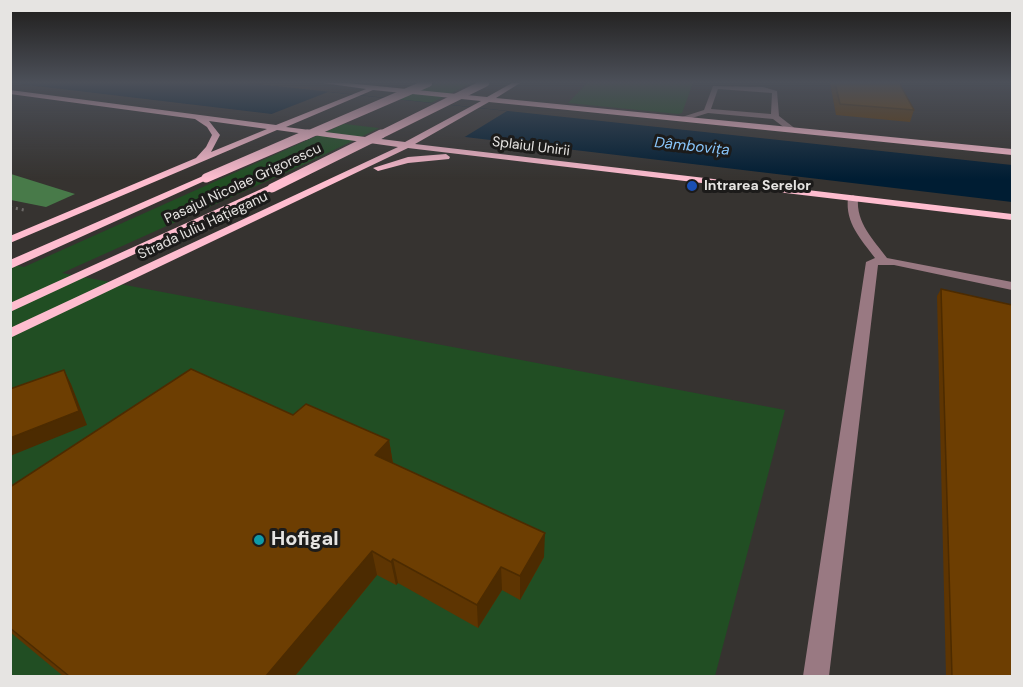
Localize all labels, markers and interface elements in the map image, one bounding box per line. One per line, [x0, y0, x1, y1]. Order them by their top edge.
street label: Splaiul Unirii [491, 134, 571, 160]
water label: Dâmbovița [654, 134, 730, 160]
street label: Pasajul Nicolae Grigorescu [162, 140, 324, 228]
place label: Intrarea Serelor [704, 178, 811, 194]
marker: Intrarea Serelor [685, 179, 699, 193]
street label: Strada Iuliu Hațieganu [135, 189, 271, 263]
place label: Hofigal [271, 528, 339, 552]
marker: Hofigal [252, 533, 266, 547]

